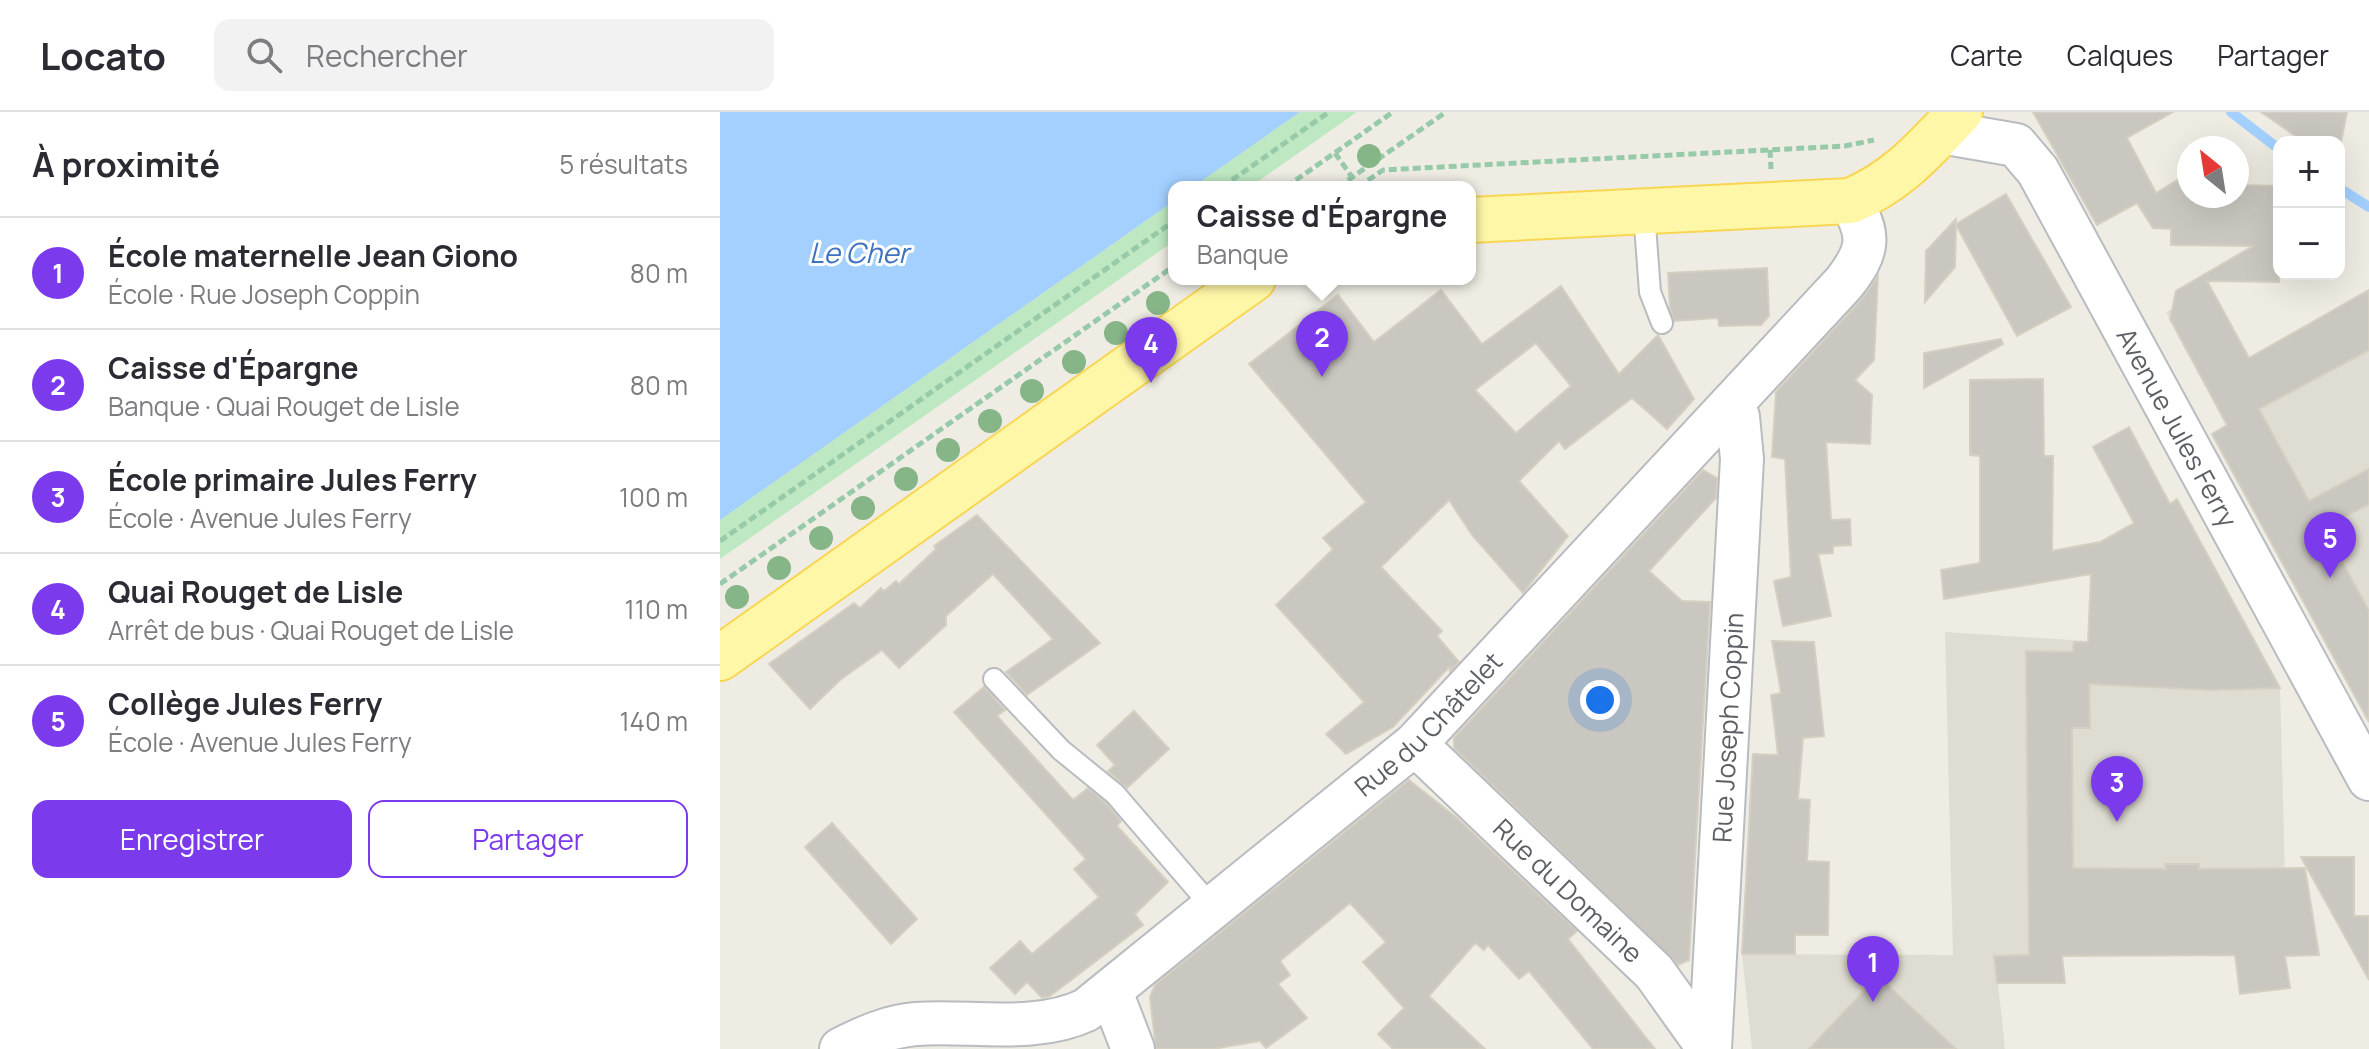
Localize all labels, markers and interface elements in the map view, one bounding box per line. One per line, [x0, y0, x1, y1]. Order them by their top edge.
search box [214, 19, 774, 91]
text: Locato [40, 29, 166, 81]
icon: search [242, 33, 286, 77]
text: Rechercher [306, 35, 468, 76]
text: Carte [1950, 36, 2023, 74]
text: Calques [2067, 36, 2173, 74]
text: Partager [2217, 36, 2329, 74]
north arrow [2177, 136, 2249, 208]
map controls [2273, 136, 2345, 280]
button: + [2273, 136, 2345, 208]
text: À proximité [32, 141, 220, 187]
text: 5 résultats [559, 146, 688, 182]
popup [1168, 181, 1476, 285]
text: Caisse d'Épargne [1197, 195, 1447, 236]
button: − [2273, 208, 2345, 280]
water label: Le Cher [809, 233, 913, 271]
text: École maternelle Jean Giono [108, 235, 518, 276]
text: Banque [1197, 236, 1289, 272]
text: 1 [52, 255, 64, 291]
text: 80 m [630, 255, 688, 291]
text: École · Rue Joseph Coppin [108, 276, 420, 312]
pin: 2 [1296, 311, 1348, 377]
pin: 4 [1125, 317, 1177, 383]
street label: Avenue Jules Ferry [2109, 321, 2247, 534]
text: Caisse d'Épargne [108, 347, 358, 388]
text: 2 [50, 367, 66, 403]
text: 80 m [630, 367, 688, 403]
text: Banque · Quai Rouget de Lisle [108, 388, 460, 424]
text: École primaire Jules Ferry [108, 459, 477, 500]
text: 3 [50, 479, 66, 515]
text: 100 m [619, 479, 688, 515]
text: École · Avenue Jules Ferry [108, 500, 412, 536]
pin: 5 [2304, 512, 2356, 578]
text: Quai Rouget de Lisle [108, 571, 403, 612]
text: 4 [50, 591, 66, 627]
text: 110 m [625, 591, 688, 627]
street label: Rue Joseph Coppin [1703, 611, 1752, 844]
text: Arrêt de bus · Quai Rouget de Lisle [108, 612, 514, 648]
street label: Rue du Châtelet [1347, 644, 1510, 804]
your location [1580, 680, 1620, 720]
text: Collège Jules Ferry [108, 683, 382, 724]
text: 5 [50, 703, 66, 739]
text: 140 m [619, 703, 688, 739]
text: École · Avenue Jules Ferry [108, 724, 412, 760]
pin: 3 [2091, 756, 2143, 822]
button: Enregistrer [32, 800, 352, 878]
button: Partager [368, 800, 688, 878]
street label: Rue du Domaine [1486, 810, 1651, 970]
pin: 1 [1847, 936, 1899, 1002]

